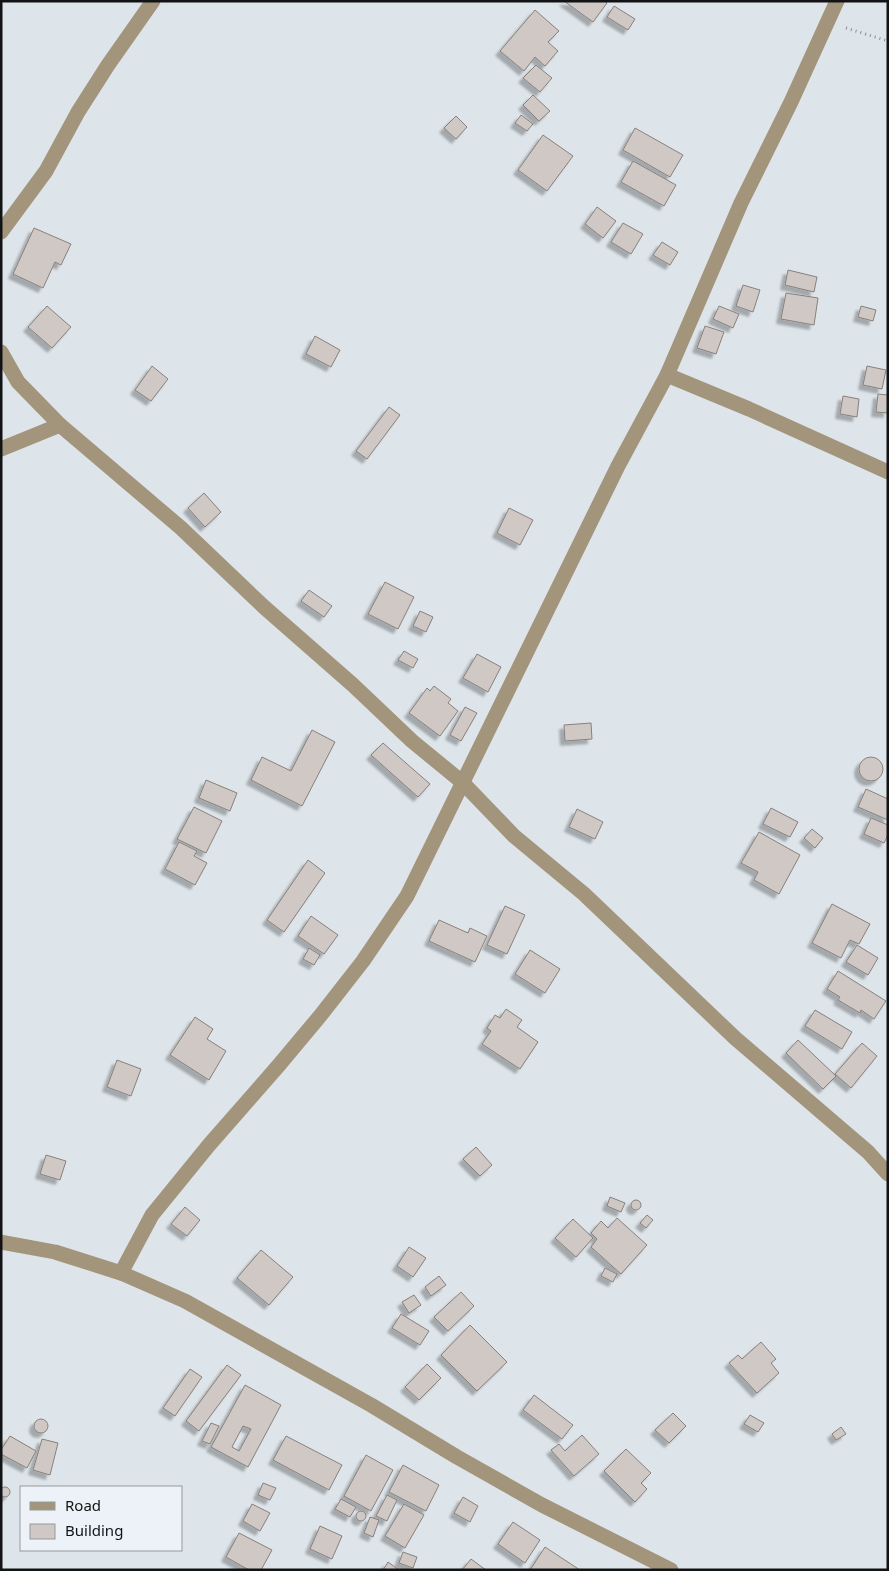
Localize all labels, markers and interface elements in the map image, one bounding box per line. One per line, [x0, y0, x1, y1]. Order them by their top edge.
legend [20, 1486, 182, 1551]
text: Road [65, 1495, 101, 1515]
text: Building [65, 1520, 123, 1540]

